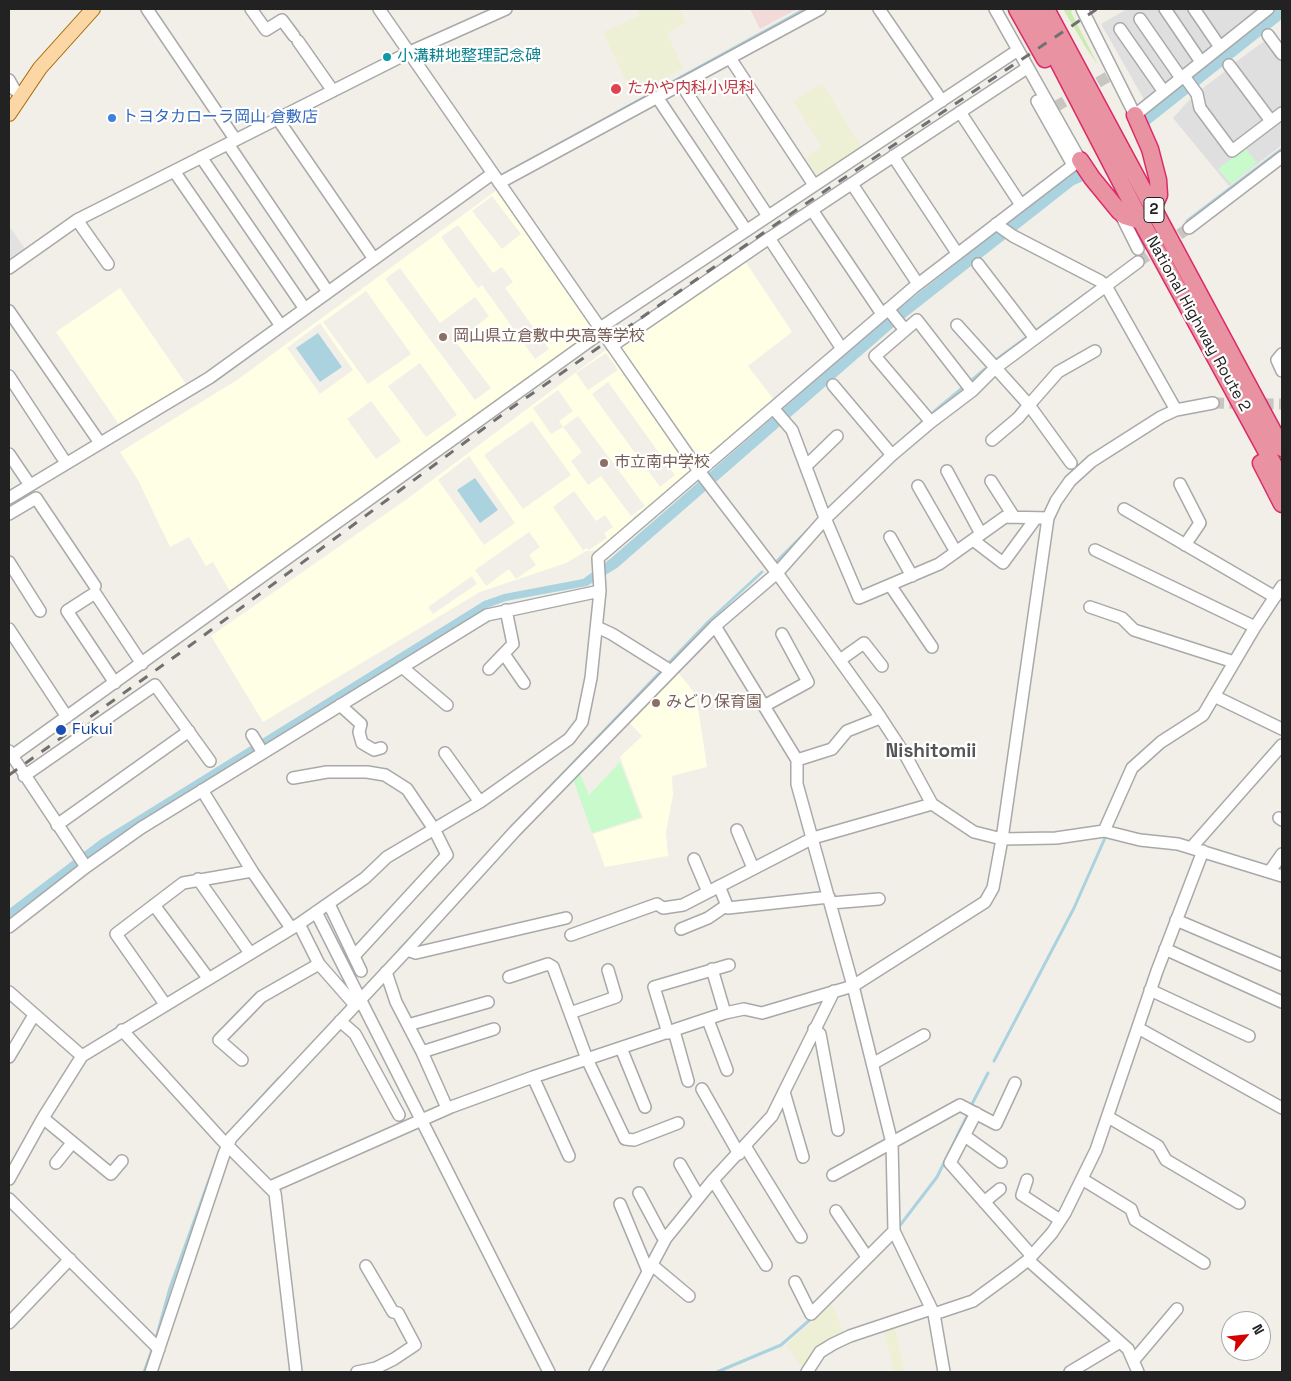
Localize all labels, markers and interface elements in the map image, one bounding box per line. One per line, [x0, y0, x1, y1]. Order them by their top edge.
place label: 小溝耕地整理記念碑 [397, 47, 541, 67]
marker: 小溝耕地整理記念碑 [381, 51, 393, 63]
place label: たかや内科小児科 [627, 79, 755, 99]
marker: たかや内科小児科 [609, 82, 623, 96]
place label: トヨタカローラ岡山 倉敷店 [122, 108, 318, 128]
marker: トヨタカローラ岡山 倉敷店 [106, 112, 118, 124]
road number: 2 [1144, 198, 1164, 222]
street label: National Highway Route 2 [1142, 233, 1254, 415]
place label: 岡山県立倉敷中央高等学校 [453, 327, 645, 347]
marker: 岡山県立倉敷中央高等学校 [437, 331, 449, 343]
place label: 市立南中学校 [614, 453, 710, 473]
marker: 市立南中学校 [598, 457, 610, 469]
place label: みどり保育園 [666, 693, 762, 713]
marker: みどり保育園 [650, 697, 662, 709]
place label: Fukui [72, 720, 113, 740]
marker: Fukui [54, 723, 68, 737]
district label: Nishitomii [886, 741, 976, 763]
north arrow [1221, 1311, 1271, 1361]
text: N [1248, 1321, 1269, 1338]

